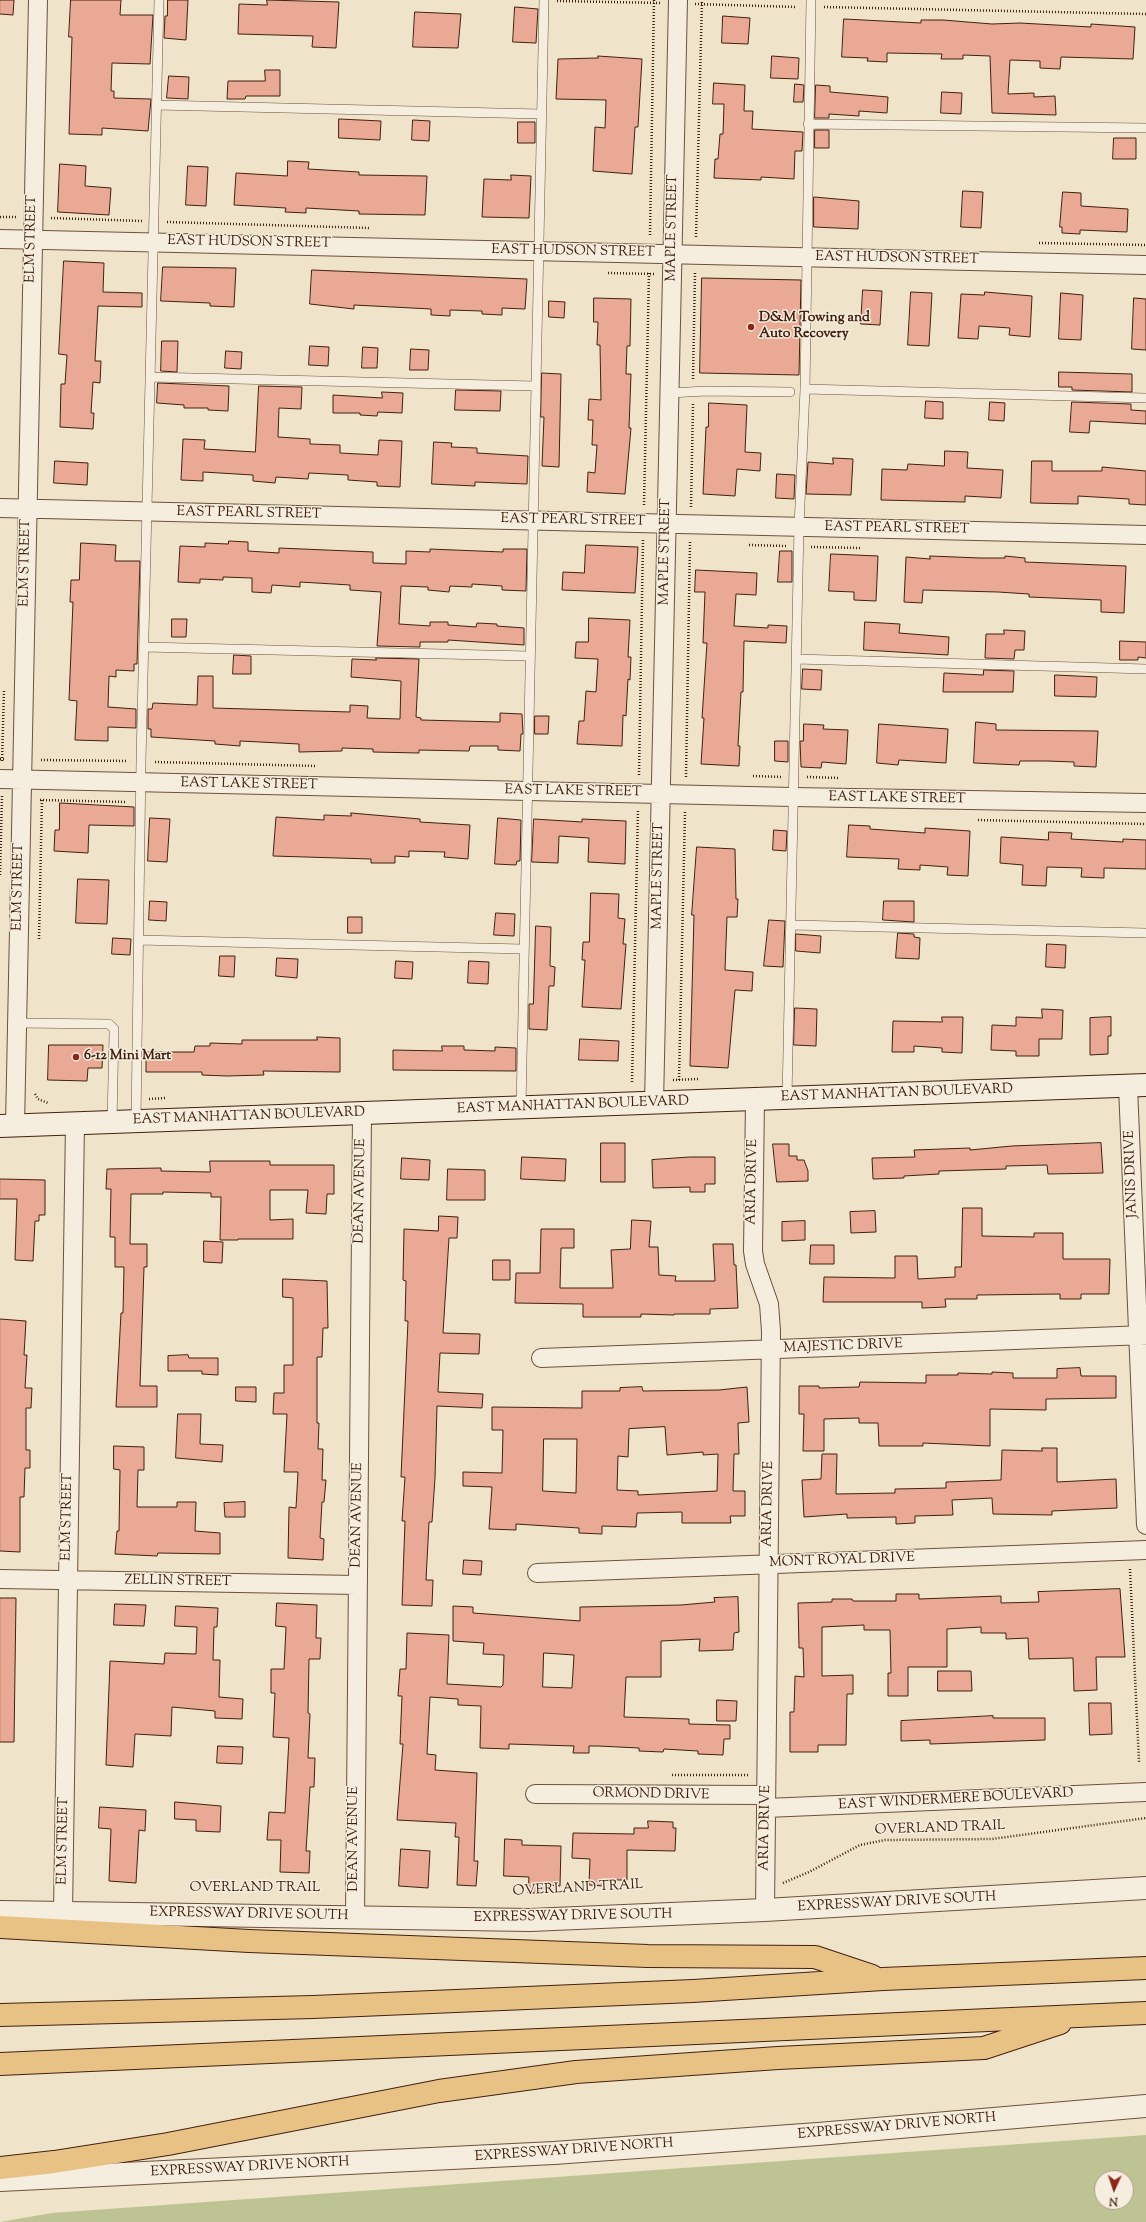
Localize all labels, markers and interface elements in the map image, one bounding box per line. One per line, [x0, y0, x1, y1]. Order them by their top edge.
street label: MAPLE STREET [664, 174, 682, 282]
street label: ELM STREET [23, 195, 41, 283]
street label: EAST HUDSON STREET [167, 233, 331, 253]
street label: EAST HUDSON STREET [491, 242, 655, 262]
street label: EAST HUDSON STREET [815, 249, 979, 269]
place label: D&M Towing and Auto Recovery [759, 311, 870, 344]
marker: D&M Towing and Auto Recovery [746, 322, 756, 332]
street label: MAPLE STREET [657, 498, 675, 606]
street label: EAST PEARL STREET [176, 504, 322, 524]
street label: EAST PEARL STREET [500, 511, 646, 531]
street label: ELM STREET [17, 519, 35, 607]
street label: EAST PEARL STREET [824, 519, 970, 539]
street label: EAST LAKE STREET [180, 775, 318, 795]
street label: EAST LAKE STREET [504, 782, 642, 802]
street label: EAST LAKE STREET [828, 789, 966, 809]
street label: MAPLE STREET [650, 822, 668, 930]
street label: ELM STREET [10, 843, 28, 931]
place label: 6-12 Mini Mart [84, 1049, 171, 1065]
marker: 6-12 Mini Mart [71, 1052, 81, 1062]
street label: EAST MANHATTAN BOULEVARD [781, 1082, 1013, 1106]
street label: EAST MANHATTAN BOULEVARD [457, 1094, 689, 1118]
street label: EAST MANHATTAN BOULEVARD [133, 1105, 365, 1129]
street label: JANIS DRIVE [1122, 1130, 1142, 1218]
street label: DEAN AVENUE [352, 1138, 370, 1244]
street label: ARIA DRIVE [744, 1139, 762, 1225]
street label: MAJESTIC DRIVE [783, 1337, 903, 1357]
street label: ARIA DRIVE [760, 1461, 778, 1547]
street label: DEAN AVENUE [349, 1462, 367, 1568]
street label: ELM STREET [59, 1473, 77, 1561]
street label: MONT ROYAL DRIVE [769, 1550, 915, 1572]
street label: ZELLIN STREET [124, 1573, 232, 1591]
street label: ARIA DRIVE [757, 1785, 775, 1871]
street label: EAST WINDERMERE BOULEVARD [838, 1785, 1074, 1815]
street label: DEAN AVENUE [347, 1786, 363, 1892]
street label: ORMOND DRIVE [592, 1786, 710, 1804]
street label: ELM STREET [55, 1797, 73, 1885]
street label: OVERLAND TRAIL [874, 1818, 1006, 1840]
street label: OVERLAND TRAIL [512, 1877, 644, 1901]
street label: OVERLAND TRAIL [190, 1881, 320, 1897]
street label: EXPRESSWAY DRIVE SOUTH [797, 1889, 997, 1917]
street label: EXPRESSWAY DRIVE SOUTH [149, 1905, 349, 1925]
street label: EXPRESSWAY DRIVE SOUTH [473, 1907, 673, 1927]
street label: EXPRESSWAY DRIVE NORTH [797, 2110, 997, 2144]
street label: EXPRESSWAY DRIVE NORTH [474, 2136, 674, 2166]
street label: EXPRESSWAY DRIVE NORTH [150, 2154, 350, 2182]
north arrow [1094, 2170, 1134, 2210]
text: N [1109, 2193, 1118, 2209]

